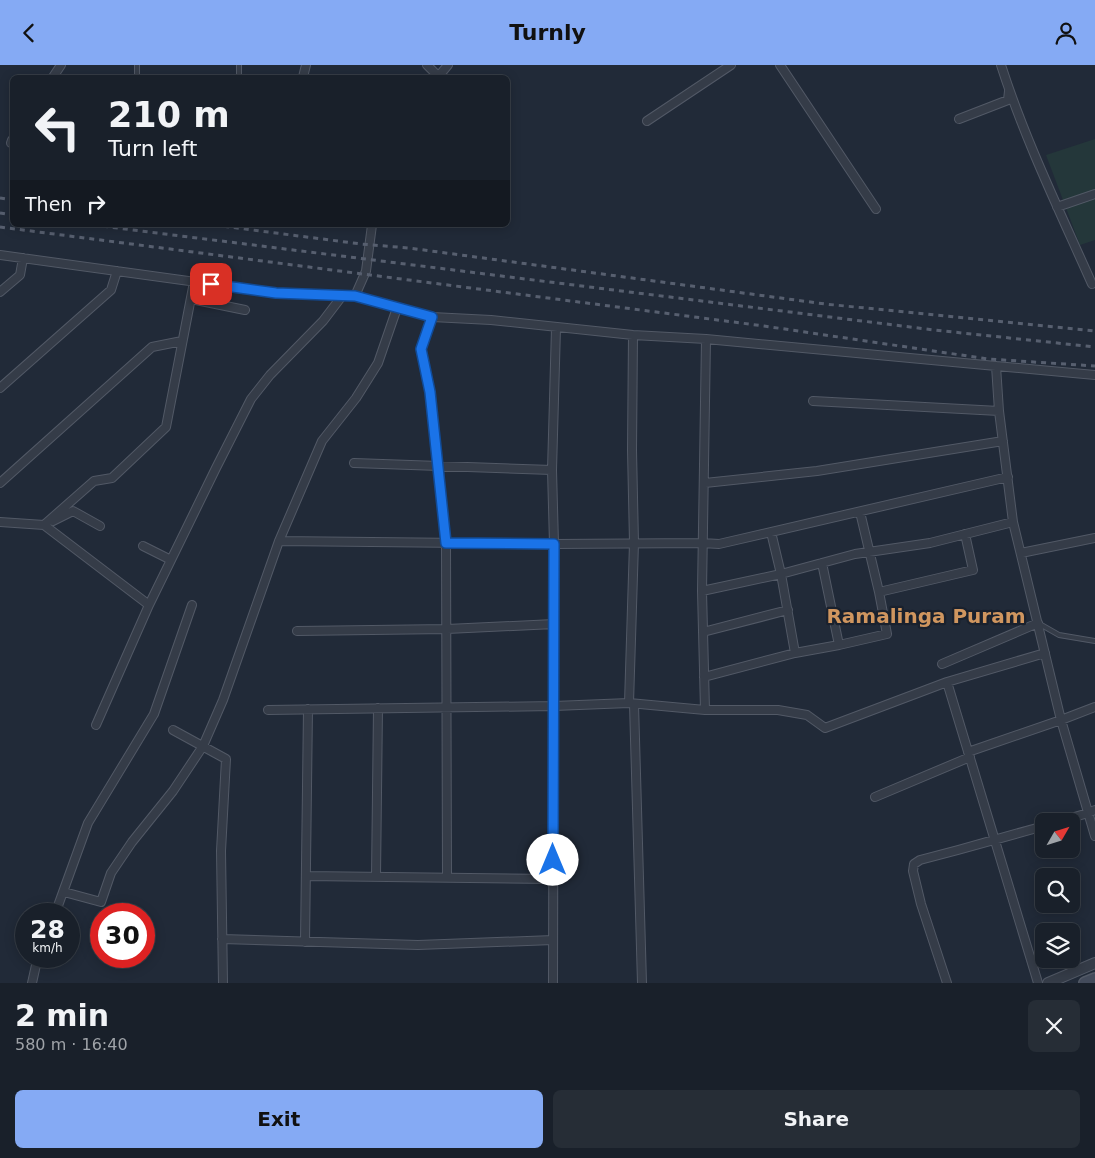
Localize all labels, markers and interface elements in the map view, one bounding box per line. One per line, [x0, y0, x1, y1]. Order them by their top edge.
icon: back [15, 19, 43, 47]
icon: person [1052, 19, 1080, 47]
text: Turnly [509, 20, 586, 45]
icon: left [25, 95, 90, 160]
text: 210 m [108, 95, 230, 135]
text: Turn left [108, 136, 197, 161]
icon: right [82, 190, 110, 218]
text: Then [25, 193, 72, 215]
pin [190, 263, 232, 305]
icon: arrive [197, 270, 225, 298]
district label: Ramalinga Puram [826, 604, 1026, 628]
north arrow [1035, 813, 1080, 857]
map controls [1035, 813, 1080, 968]
position arrow [526, 833, 578, 885]
button: search [1035, 868, 1080, 913]
speed limit sign: 30 [90, 903, 155, 968]
text: 28 [30, 915, 65, 944]
button: layers [1035, 923, 1080, 968]
text: km/h [32, 941, 63, 955]
text: 2 min [15, 998, 109, 1033]
button: close [1028, 1000, 1080, 1052]
text: 580 m · 16:40 [15, 1035, 128, 1054]
button: Exit [15, 1090, 543, 1148]
button: Share [553, 1090, 1080, 1148]

